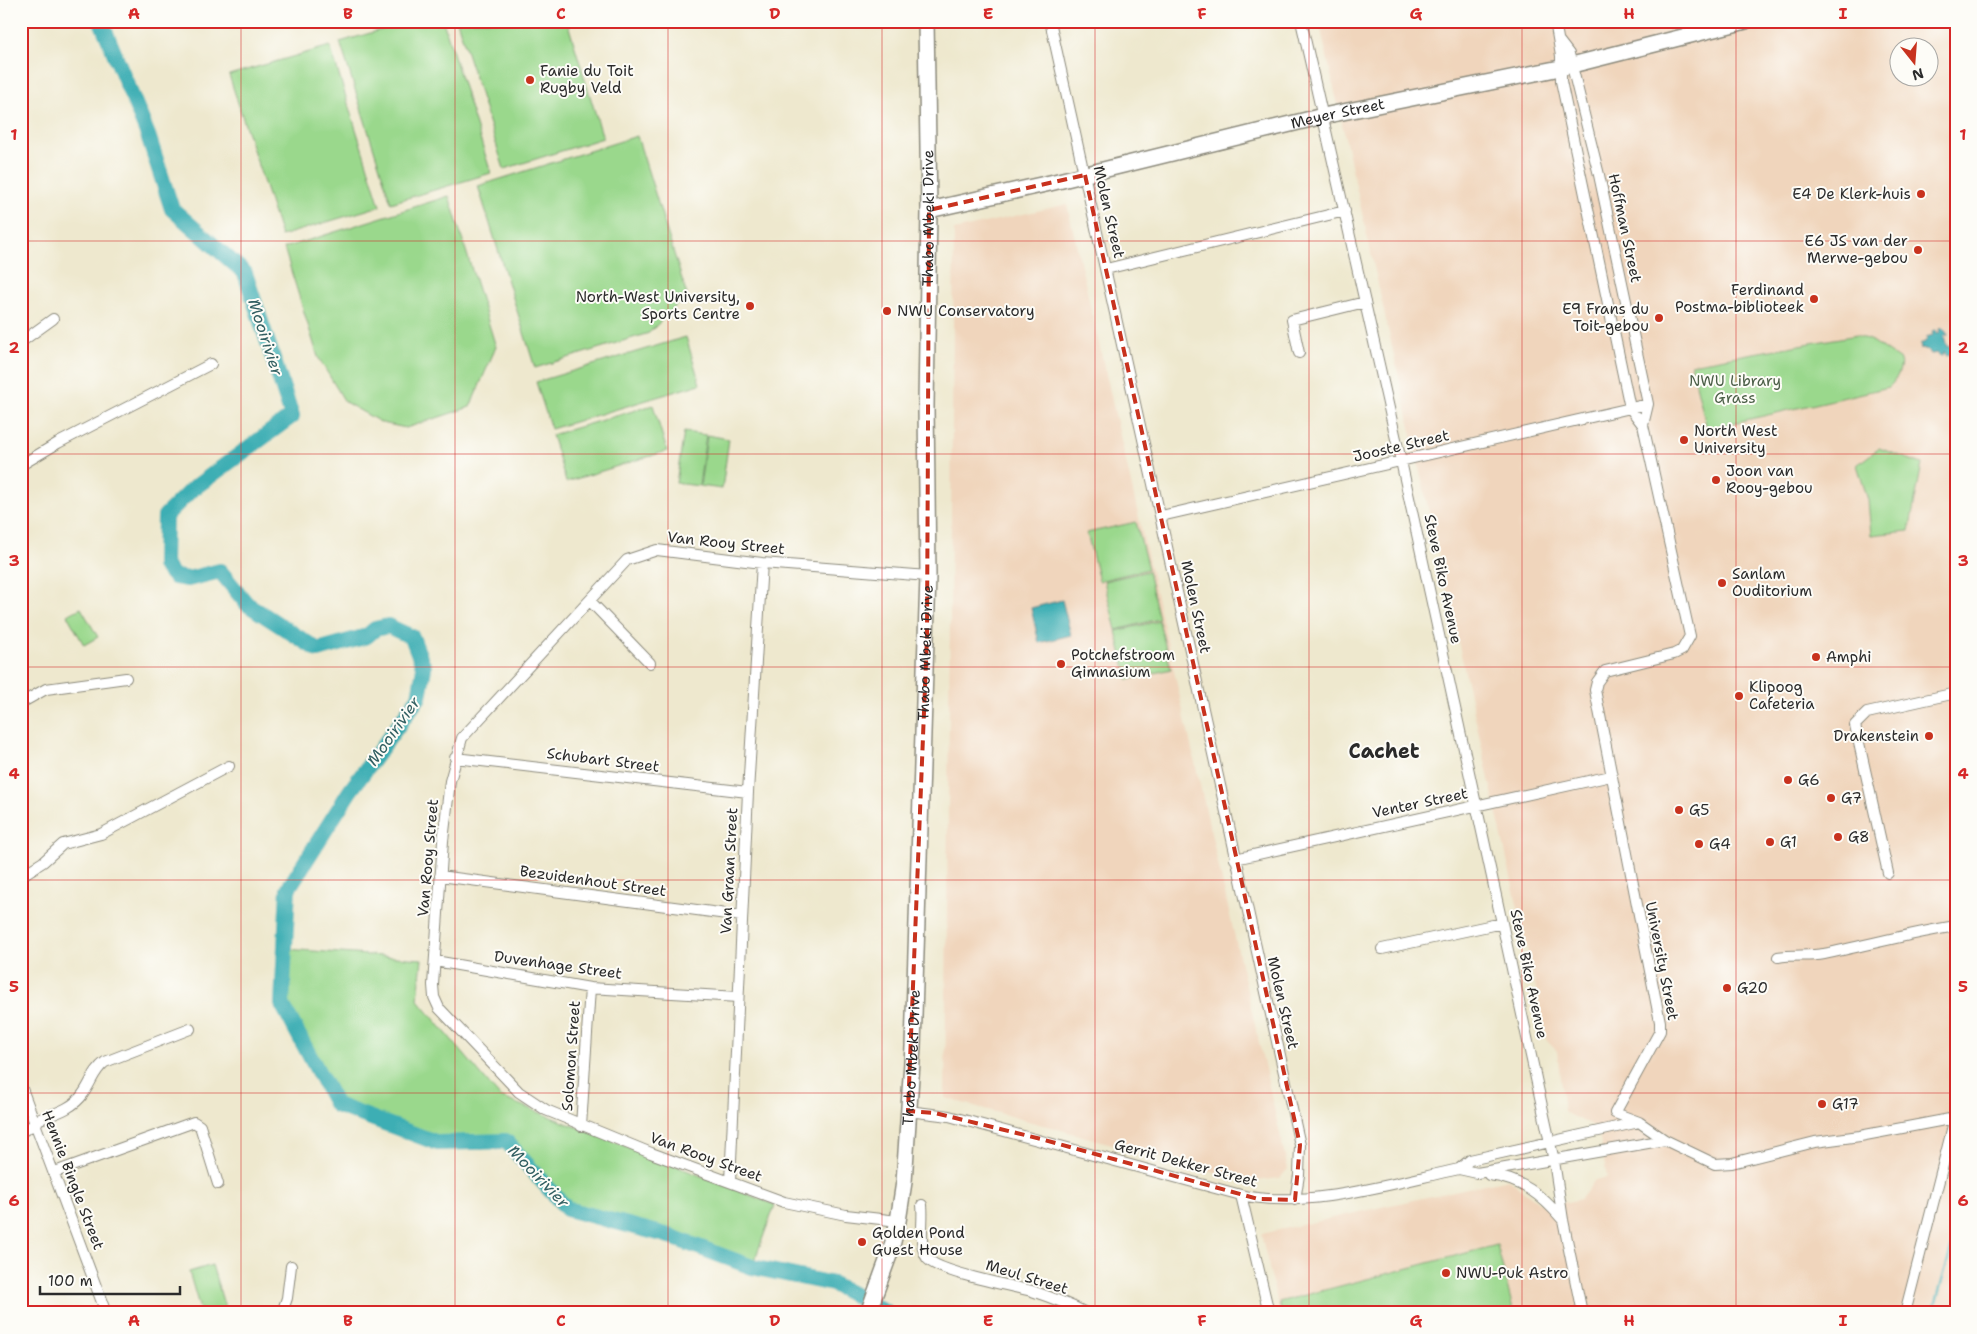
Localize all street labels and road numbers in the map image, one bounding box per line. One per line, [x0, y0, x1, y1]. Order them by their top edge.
street label: Meyer Street [1289, 94, 1387, 134]
street label: Thabo Mbeki Drive [918, 150, 939, 286]
street label: Molen Street [1089, 164, 1129, 260]
street label: Hoffman Street [1604, 172, 1646, 284]
street label: Jooste Street [1351, 425, 1451, 467]
street label: Steve Biko Avenue [1420, 512, 1466, 646]
street label: Van Rooy Street [666, 527, 786, 559]
street label: Molen Street [1176, 559, 1216, 655]
street label: Thabo Mbeki Drive [913, 584, 938, 721]
street label: Schubart Street [546, 743, 660, 777]
street label: Venter Street [1370, 783, 1470, 823]
street label: Van Rooy Street [413, 798, 443, 918]
street label: Van Graan Street [716, 807, 742, 935]
street label: Bezuidenhout Street [519, 861, 667, 901]
street label: University Street [1641, 900, 1683, 1022]
street label: Steve Biko Avenue [1506, 907, 1552, 1041]
street label: Duvenhage Street [493, 946, 623, 984]
street label: Molen Street [1263, 955, 1303, 1051]
street label: Thabo Mbeki Drive [898, 989, 925, 1126]
street label: Solomon Street [557, 1000, 585, 1112]
street label: Hennie Bingle Street [37, 1107, 109, 1253]
street label: Van Rooy Street [647, 1127, 765, 1187]
street label: Gerrit Dekker Street [1112, 1134, 1260, 1192]
street label: Meul Street [983, 1255, 1071, 1299]

